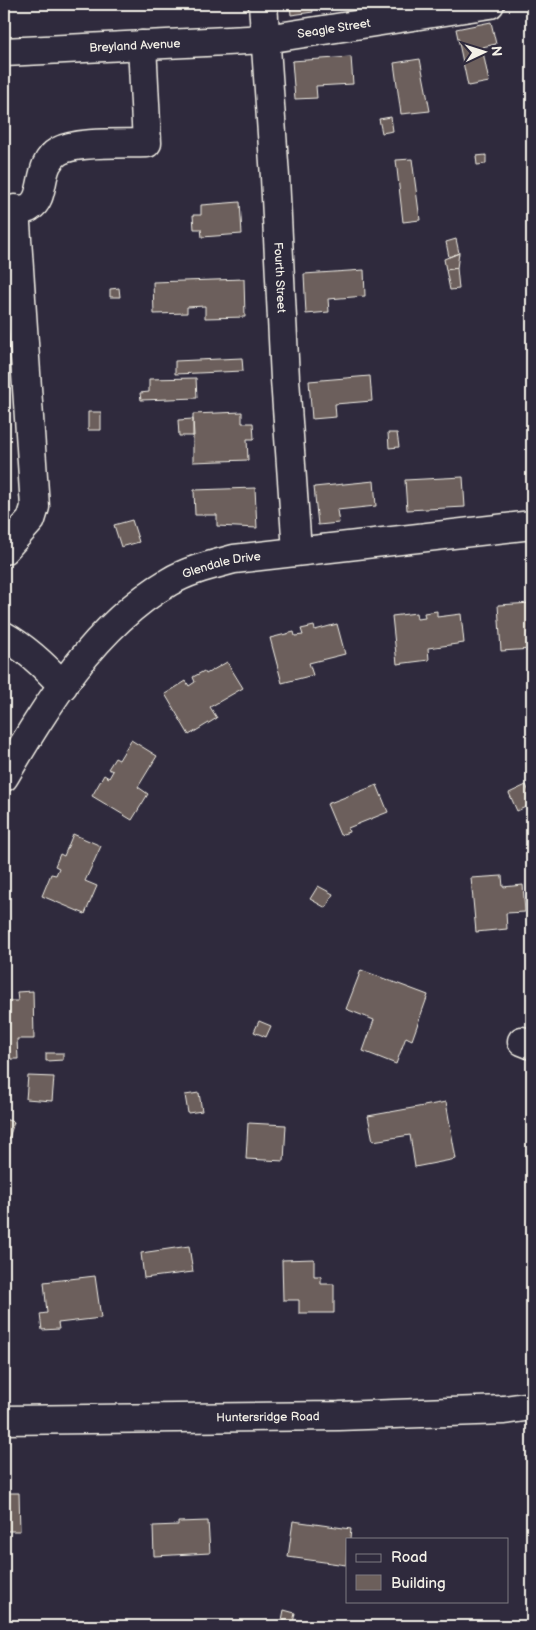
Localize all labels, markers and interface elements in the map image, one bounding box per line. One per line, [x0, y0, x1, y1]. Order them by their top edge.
street label: Seagle Street [296, 16, 372, 42]
north arrow [458, 28, 508, 78]
street label: Breyland Avenue [89, 36, 181, 56]
text: N [488, 45, 505, 57]
street label: Fourth Street [270, 242, 289, 314]
street label: Glendale Drive [180, 549, 262, 582]
street label: Huntersridge Road [216, 1409, 320, 1425]
legend [346, 1538, 508, 1602]
text: Road [391, 1548, 427, 1567]
text: Building [391, 1574, 446, 1593]

